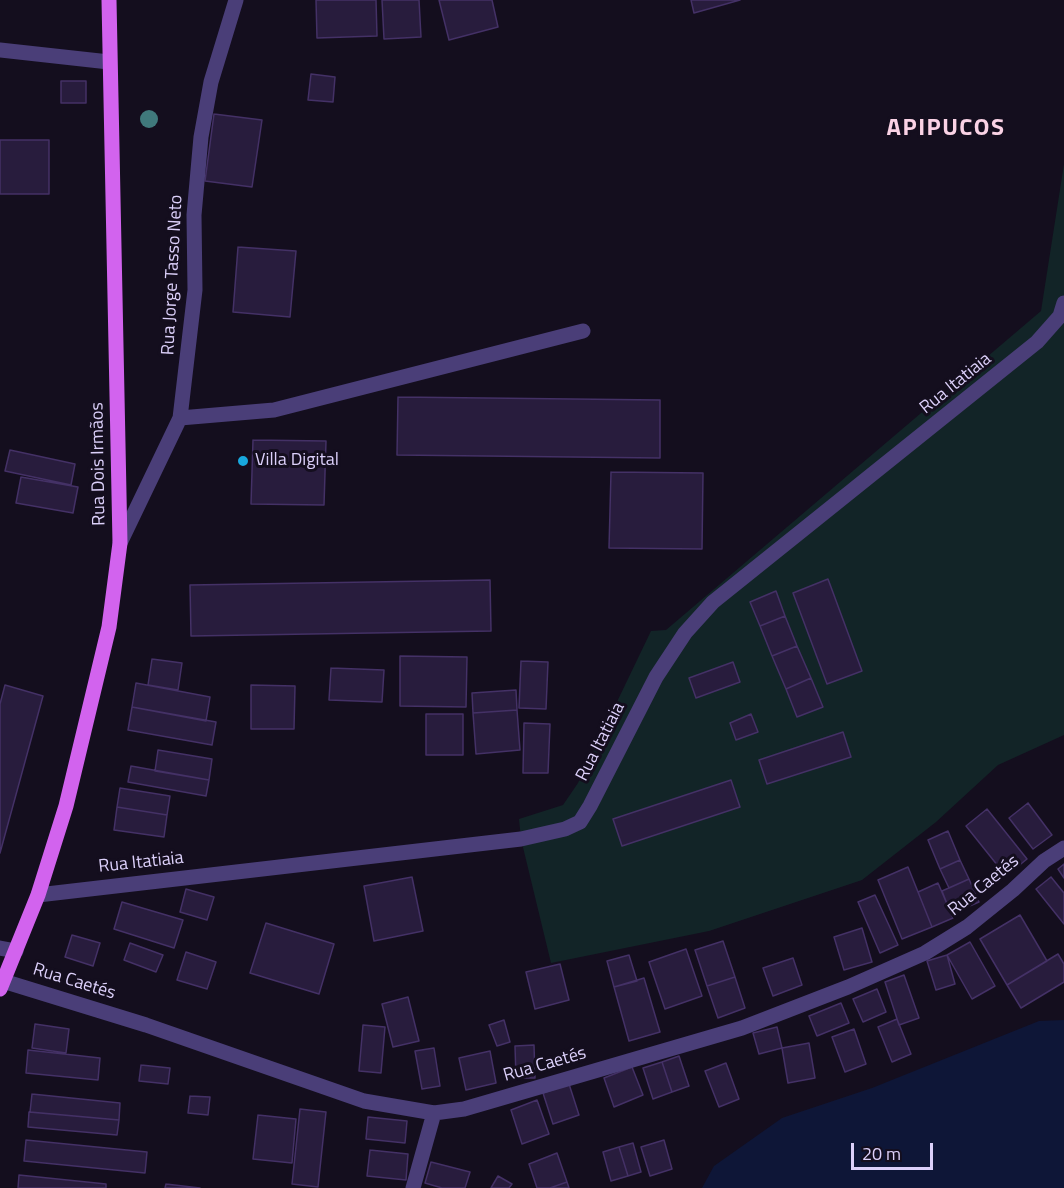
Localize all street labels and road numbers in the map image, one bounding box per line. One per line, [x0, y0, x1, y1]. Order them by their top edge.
street label: Rua Jorge Tasso Neto [158, 194, 188, 356]
street label: Rua Itatiaia [916, 349, 996, 419]
street label: Rua Dois Irmãos [87, 402, 111, 526]
street label: Rua Itatiaia [572, 699, 630, 785]
street label: Rua Itatiaia [97, 848, 185, 878]
street label: Rua Caetés [944, 851, 1024, 921]
street label: Rua Caetés [30, 959, 118, 1005]
street label: Rua Caetés [501, 1043, 589, 1087]

